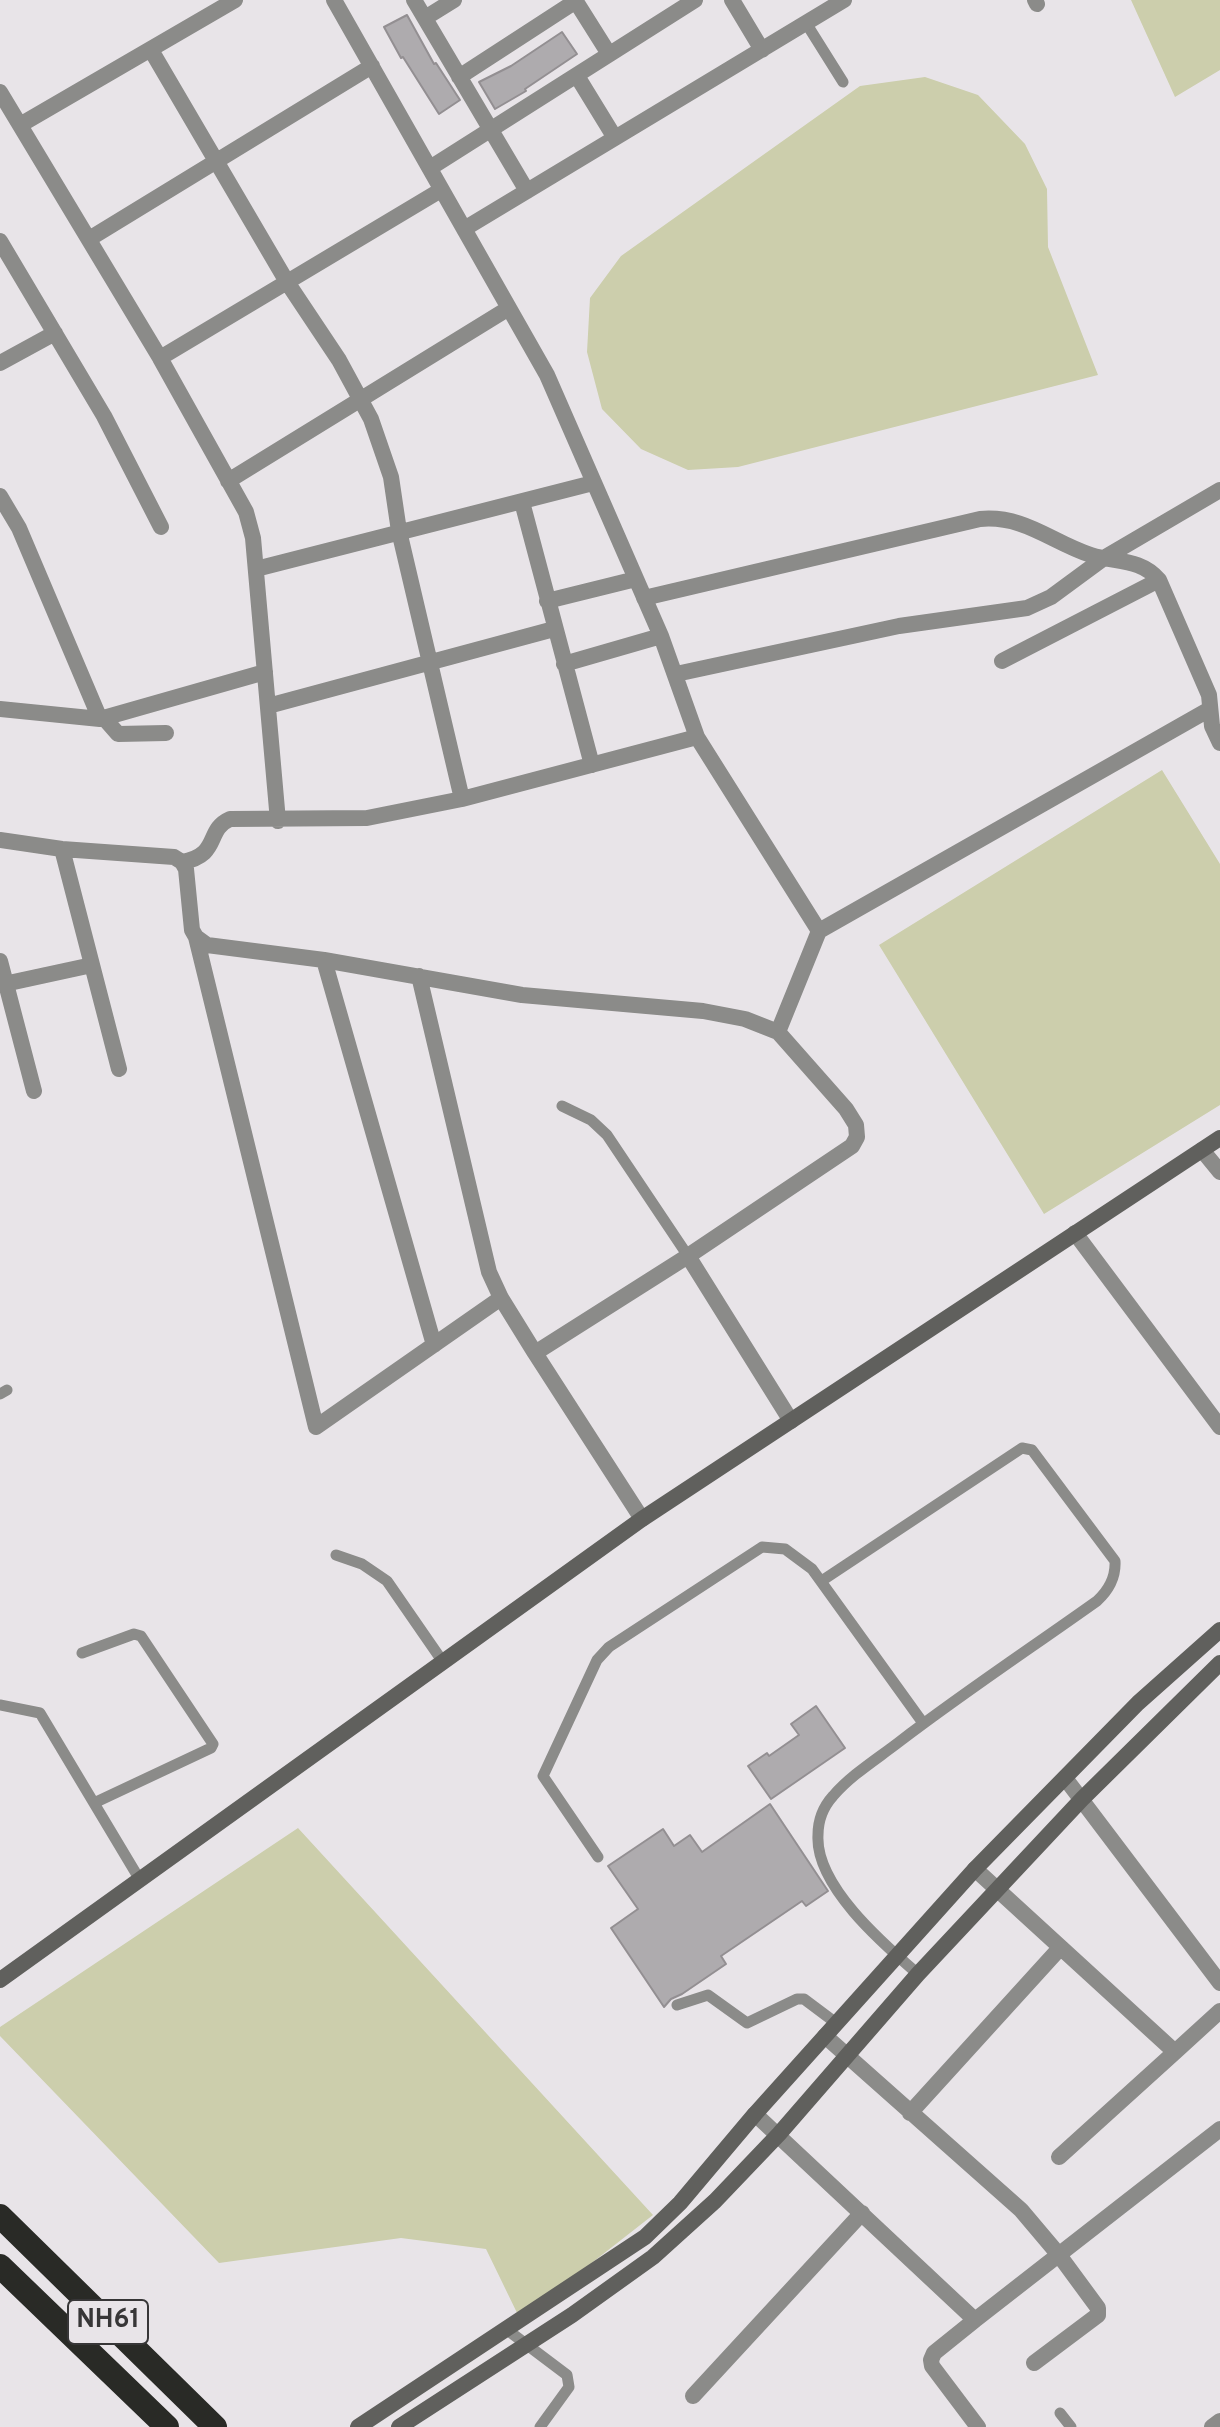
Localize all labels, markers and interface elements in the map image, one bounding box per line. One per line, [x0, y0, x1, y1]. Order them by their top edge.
road number: NH61 [68, 2300, 148, 2344]

